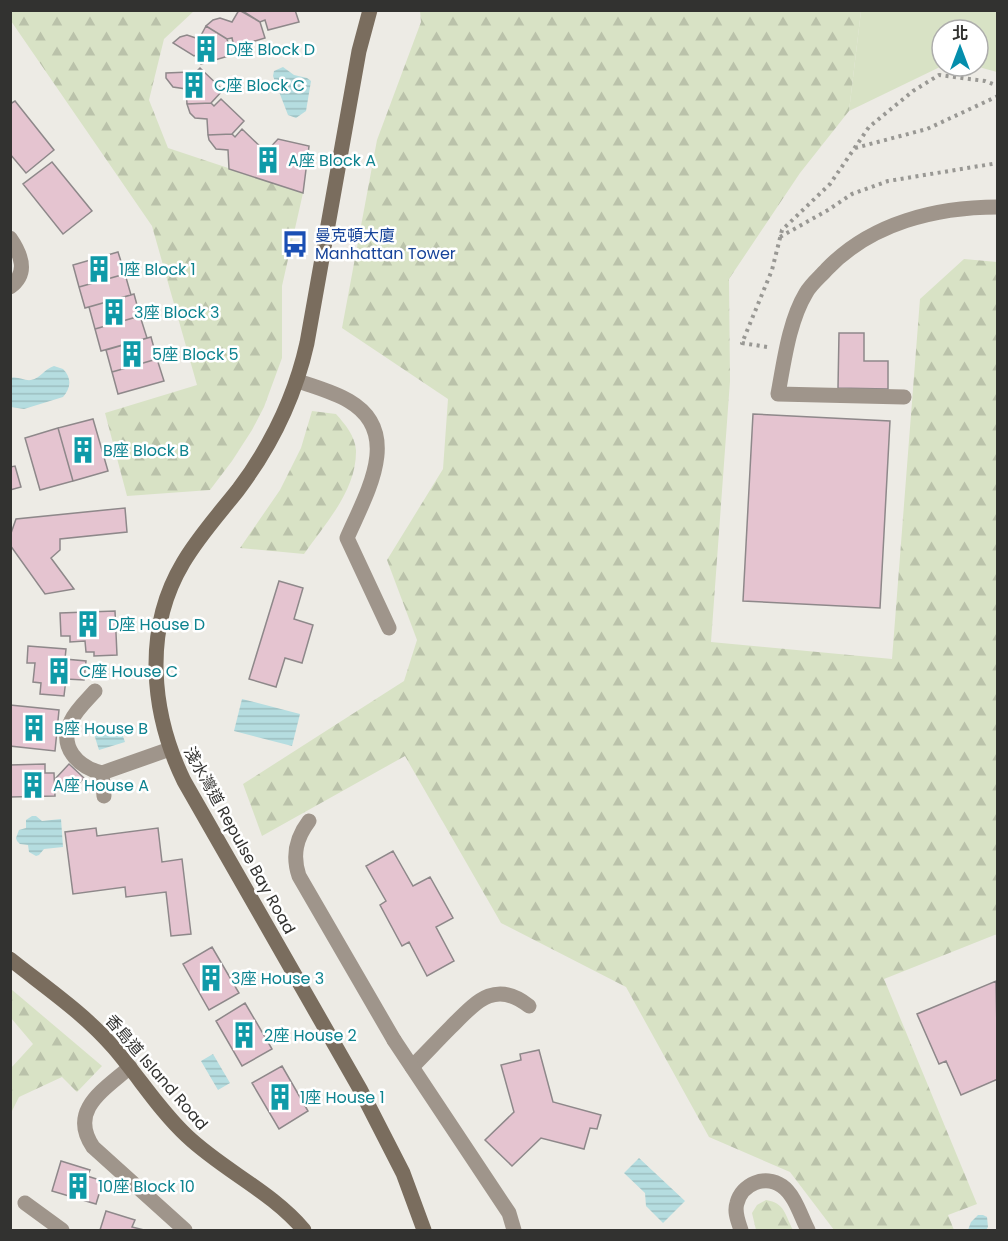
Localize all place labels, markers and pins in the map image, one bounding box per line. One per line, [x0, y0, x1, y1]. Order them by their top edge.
building icon: D座 Block D [191, 34, 221, 64]
place label: D座 Block D [226, 38, 315, 61]
building icon: C座 Block C [179, 70, 209, 100]
place label: C座 Block C [214, 74, 305, 97]
building icon: A座 Block A [253, 145, 283, 175]
place label: A座 Block A [288, 149, 376, 172]
place label: 曼克頓大廈 Manhattan Tower [315, 224, 456, 265]
bus stop icon: 曼克頓大廈 Manhattan Tower [280, 229, 310, 259]
building icon: 1座 Block 1 [84, 254, 114, 284]
place label: 1座 Block 1 [119, 258, 196, 281]
building icon: 3座 Block 3 [99, 297, 129, 327]
place label: 3座 Block 3 [134, 301, 219, 324]
building icon: 5座 Block 5 [117, 339, 147, 369]
place label: 5座 Block 5 [152, 343, 239, 366]
building icon: B座 Block B [68, 435, 98, 465]
place label: B座 Block B [103, 439, 189, 462]
building icon: D座 House D [73, 609, 103, 639]
place label: D座 House D [108, 613, 205, 636]
building icon: C座 House C [44, 656, 74, 686]
place label: C座 House C [79, 660, 178, 683]
building icon: B座 House B [19, 713, 49, 743]
place label: B座 House B [54, 717, 148, 740]
building icon: A座 House A [18, 770, 48, 800]
place label: A座 House A [53, 774, 149, 797]
building icon: 3座 House 3 [196, 963, 226, 993]
place label: 3座 House 3 [231, 967, 324, 990]
building icon: 2座 House 2 [229, 1020, 259, 1050]
place label: 2座 House 2 [264, 1024, 357, 1047]
building icon: 1座 House 1 [265, 1082, 295, 1112]
place label: 1座 House 1 [300, 1086, 385, 1109]
building icon: 10座 Block 10 [63, 1171, 93, 1201]
place label: 10座 Block 10 [98, 1175, 195, 1198]

